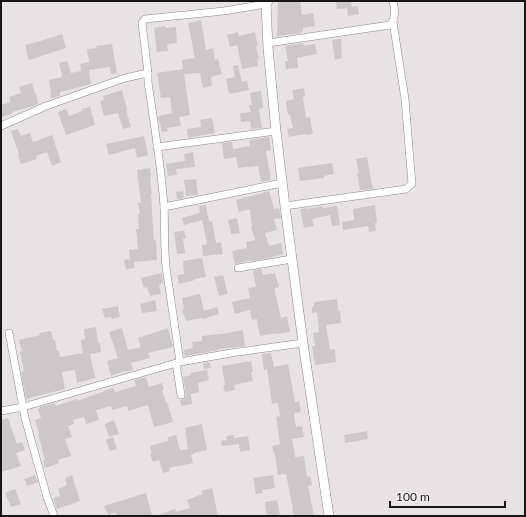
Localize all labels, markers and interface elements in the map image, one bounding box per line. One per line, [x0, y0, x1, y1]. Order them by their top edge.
scale bar [390, 483, 505, 509]
text: 100 m [396, 489, 430, 504]

